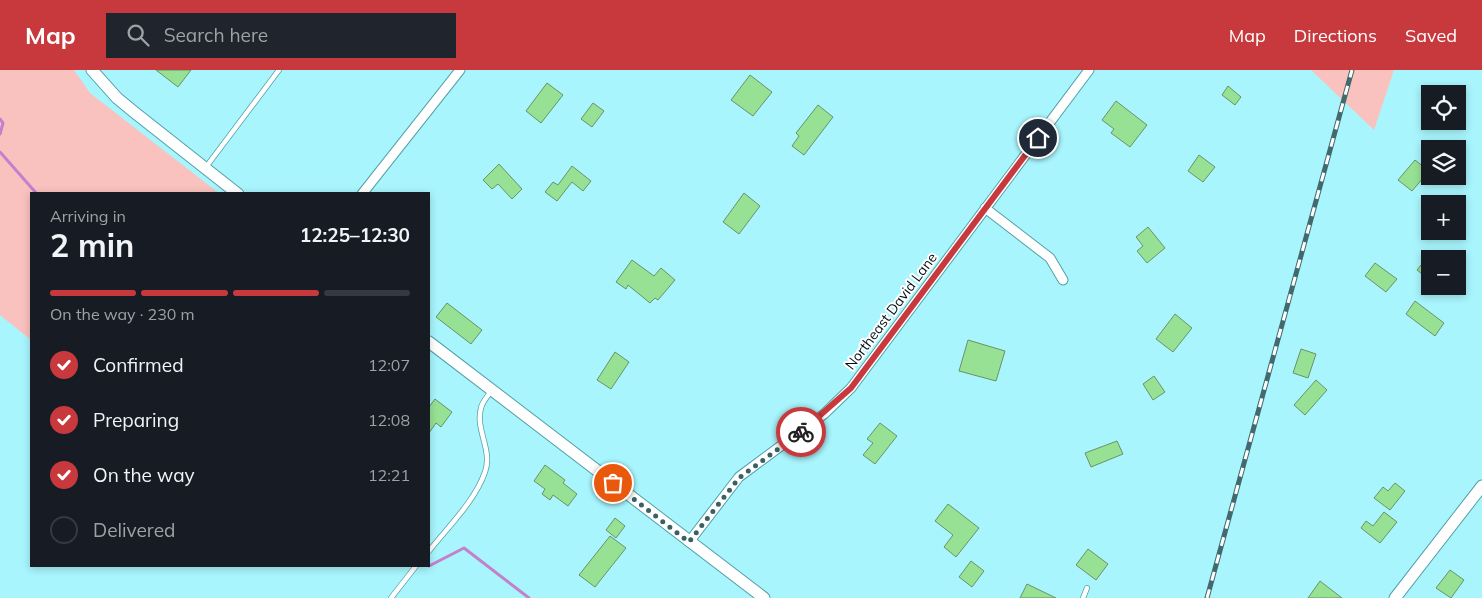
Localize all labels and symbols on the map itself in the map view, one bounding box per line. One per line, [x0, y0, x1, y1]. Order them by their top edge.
pin [1017, 117, 1059, 159]
street label: Northeast David Lane [841, 249, 941, 373]
courier [776, 407, 826, 457]
pin [592, 462, 634, 504]

